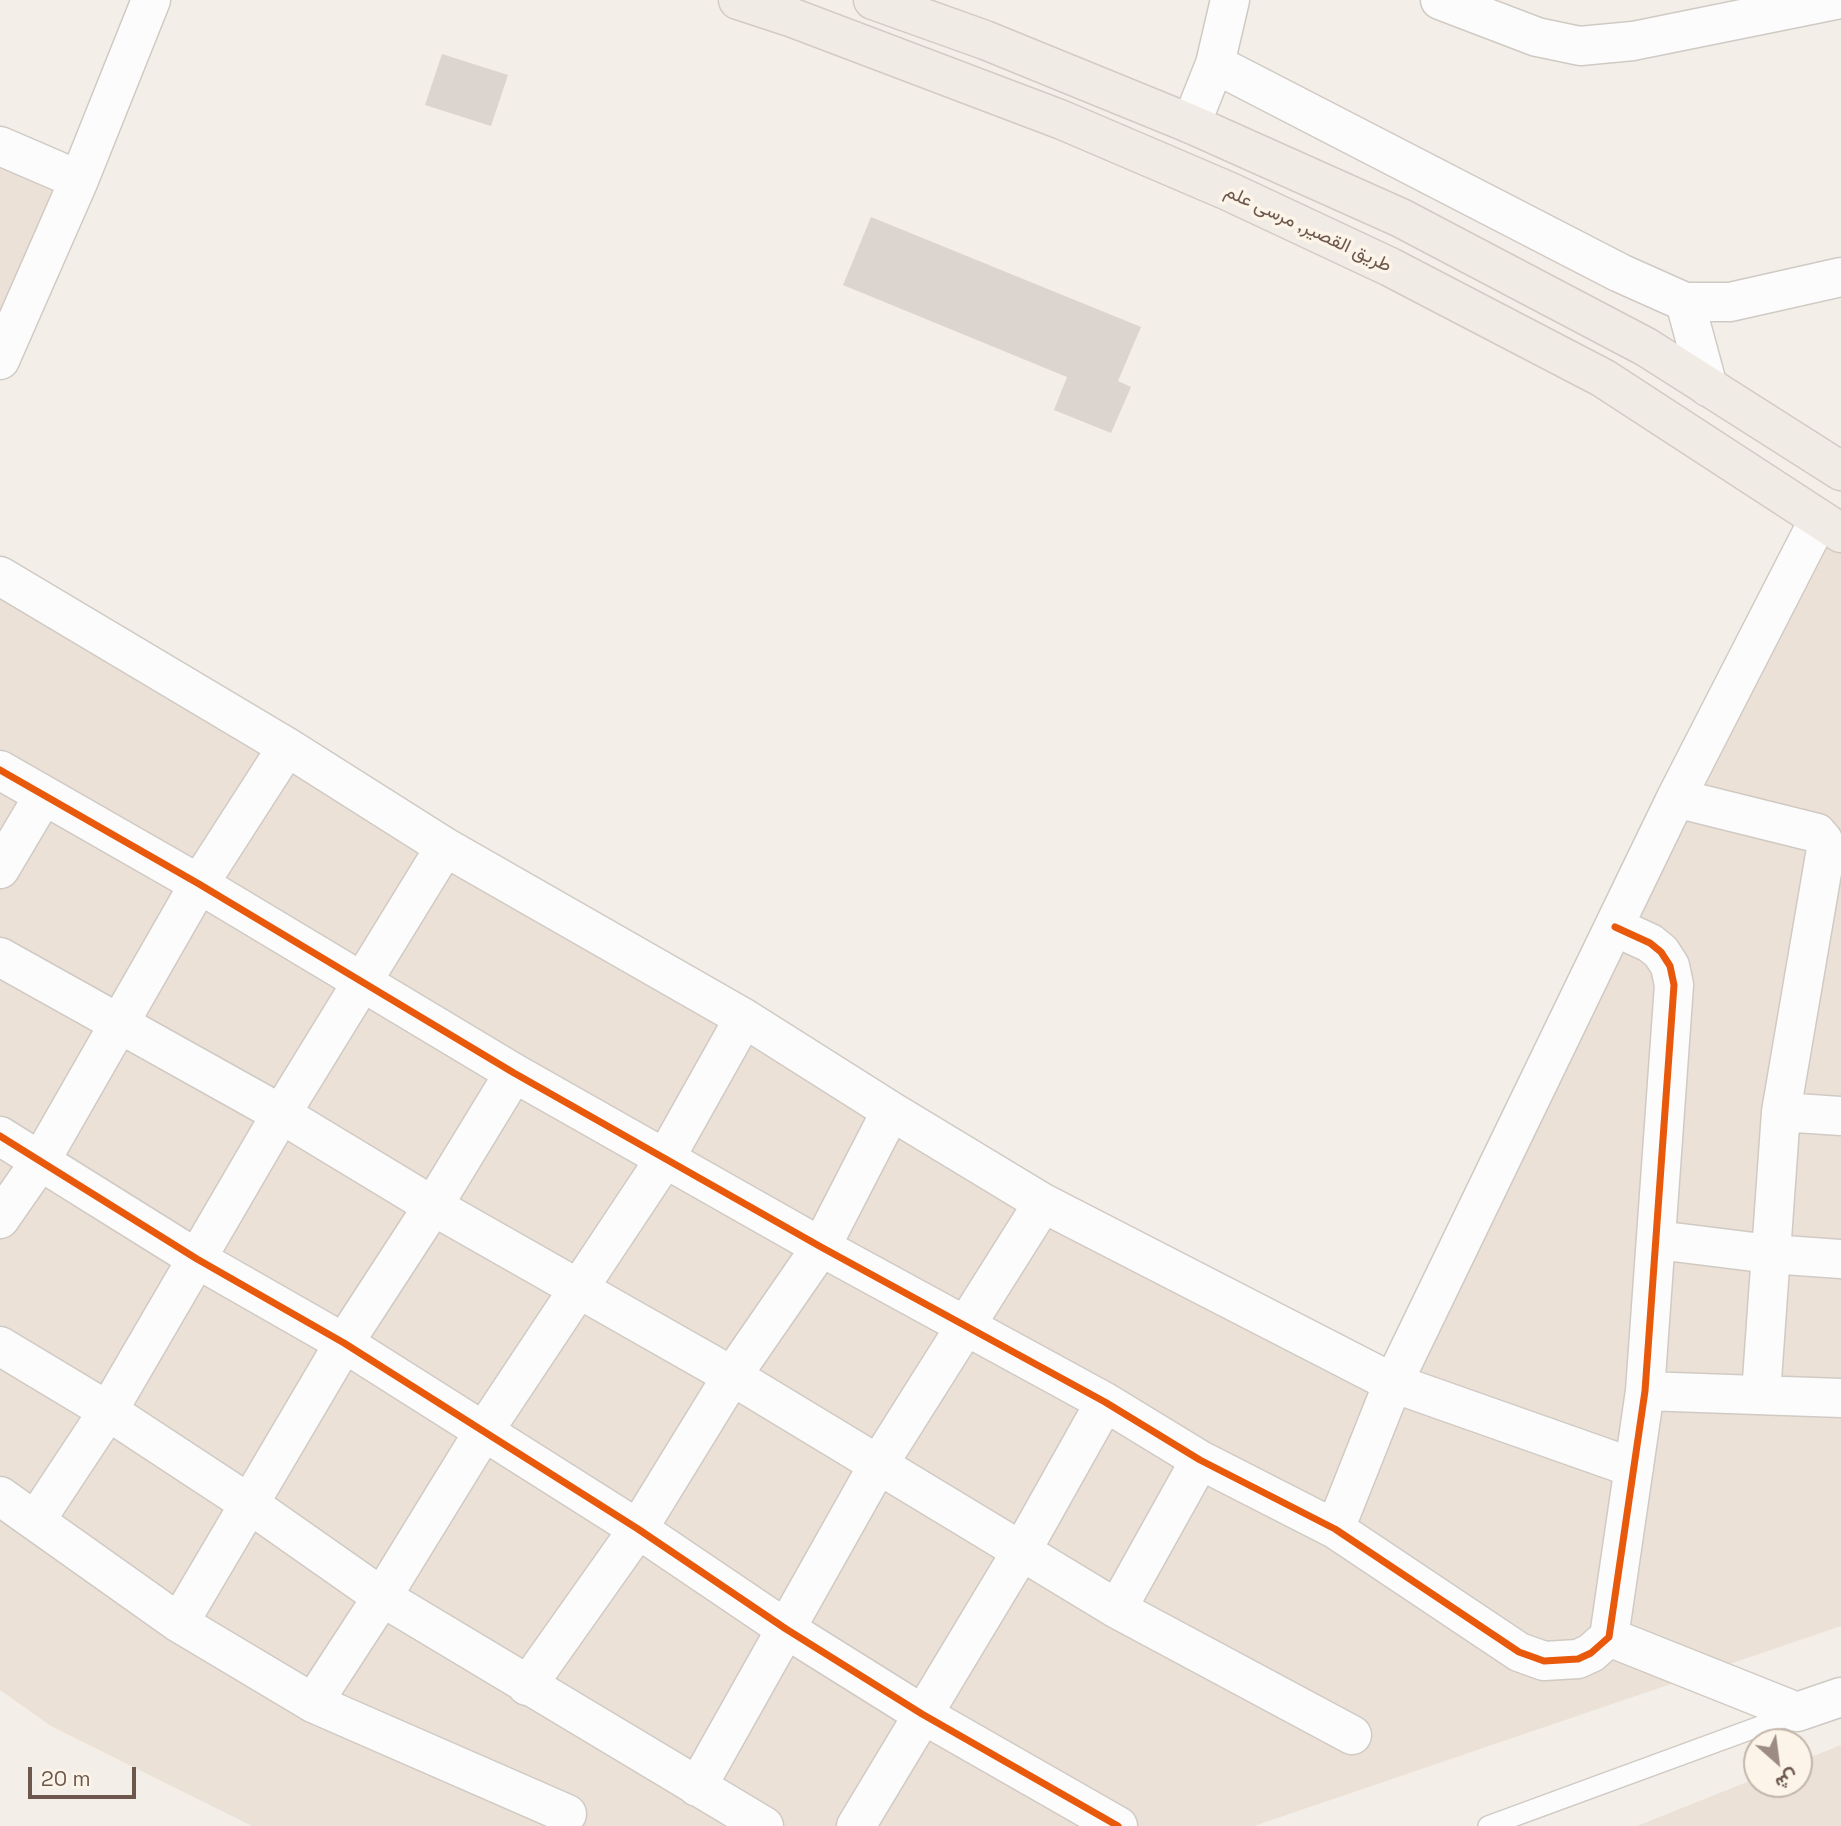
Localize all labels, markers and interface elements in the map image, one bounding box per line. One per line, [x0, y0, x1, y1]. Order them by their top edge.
street label: طريق القصير, مرسى علم [1221, 180, 1395, 278]
north arrow [1743, 1728, 1813, 1798]
scale bar [32, 1752, 140, 1796]
text: ش [1771, 1764, 1803, 1797]
text: 20 m [41, 1765, 91, 1792]

